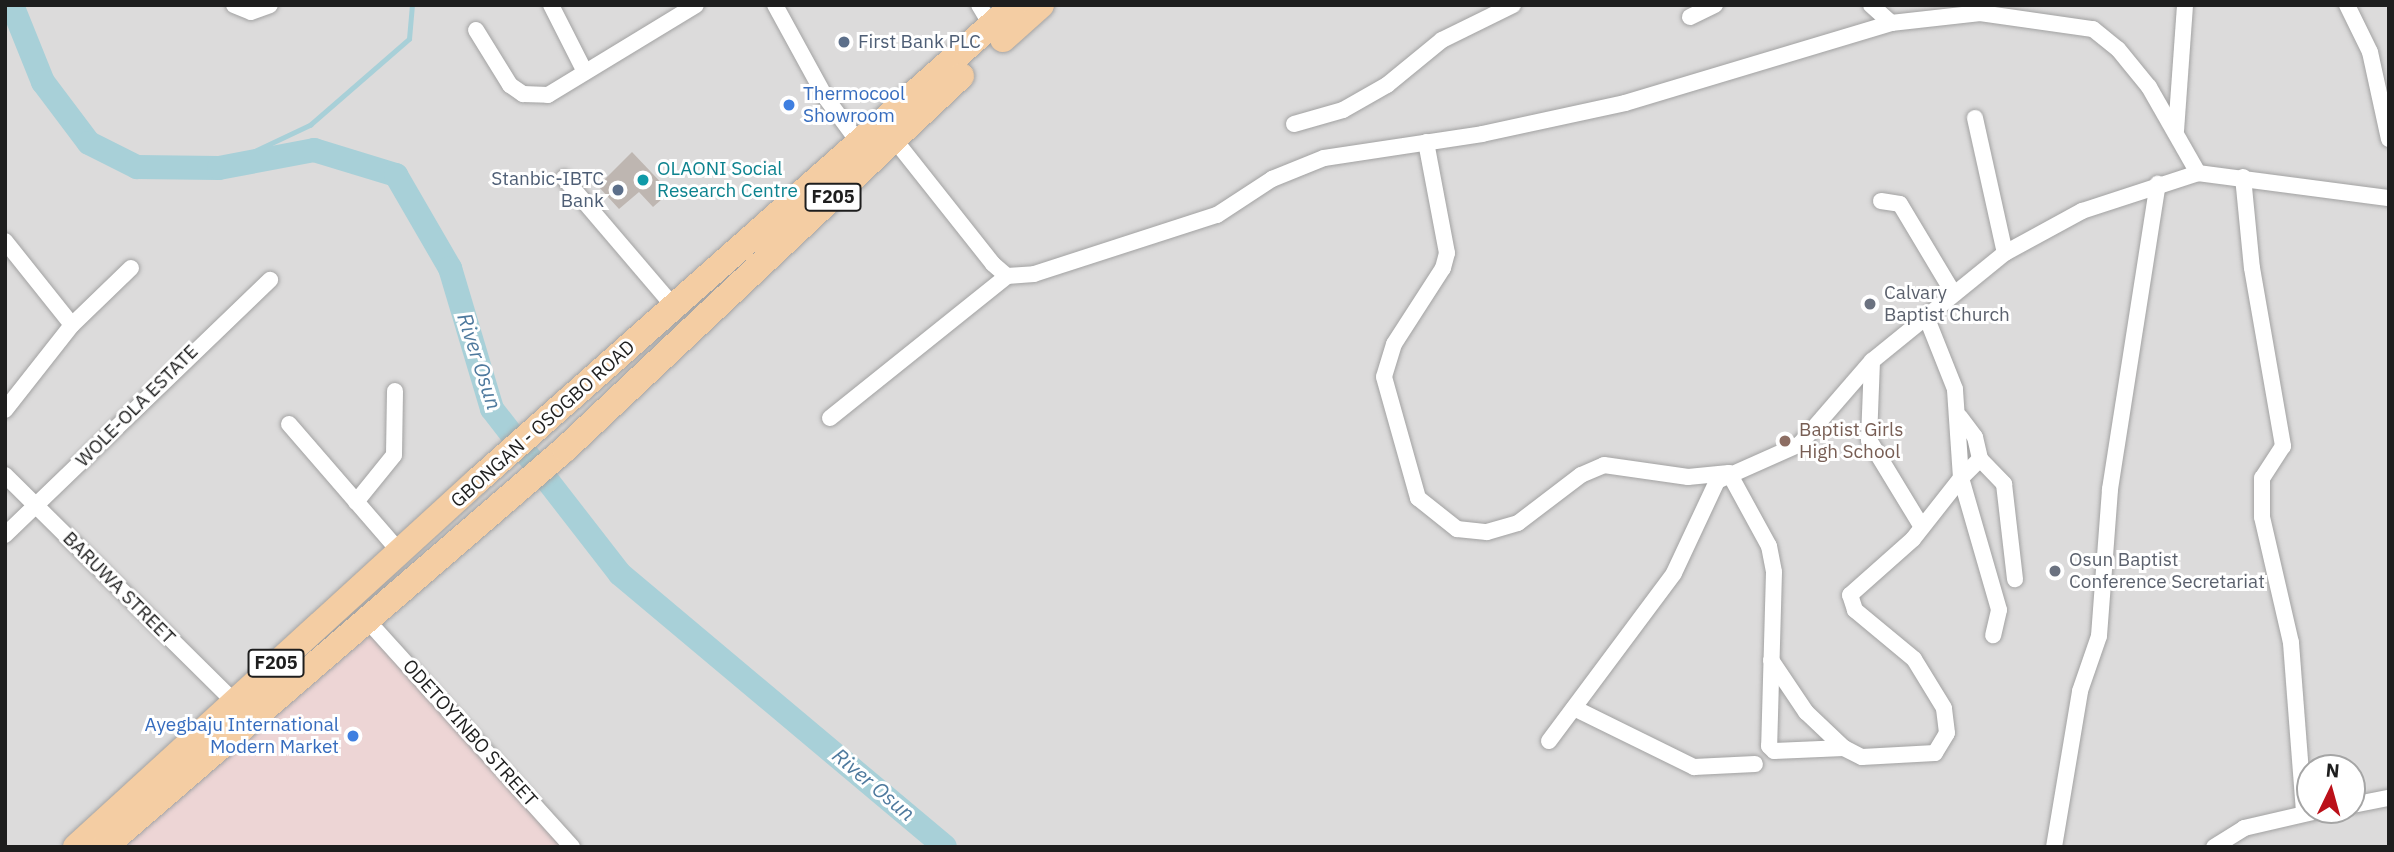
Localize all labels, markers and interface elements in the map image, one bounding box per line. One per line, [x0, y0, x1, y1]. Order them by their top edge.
place label: First Bank PLC [858, 31, 981, 53]
marker: First Bank PLC [836, 34, 852, 50]
place label: Thermocool Showroom [803, 83, 905, 127]
marker: Thermocool Showroom [781, 97, 797, 113]
place label: OLAONI Social Research Centre [657, 158, 798, 202]
place label: Stanbic-IBTC Bank [491, 168, 604, 212]
marker: OLAONI Social Research Centre [635, 172, 651, 188]
marker: Stanbic-IBTC Bank [610, 182, 626, 198]
road number: F205 [803, 182, 863, 212]
place label: Calvary Baptist Church [1884, 282, 2010, 326]
marker: Calvary Baptist Church [1862, 296, 1878, 312]
water label: River Osun [453, 310, 507, 412]
street label: GBONGAN - OSOGBO ROAD [446, 335, 640, 513]
street label: WOLE-OLA ESTATE [71, 340, 203, 472]
place label: Baptist Girls High School [1799, 419, 1903, 463]
marker: Baptist Girls High School [1777, 433, 1793, 449]
street label: BARUWA STREET [58, 527, 180, 649]
place label: Osun Baptist Conference Secretariat [2069, 549, 2265, 593]
marker: Osun Baptist Conference Secretariat [2047, 563, 2063, 579]
road number: F205 [246, 648, 306, 678]
street label: ODETOYINBO STREET [398, 655, 542, 811]
place label: Ayegbaju International Modern Market [145, 714, 339, 758]
marker: Ayegbaju International Modern Market [345, 728, 361, 744]
water label: River Osun [828, 742, 920, 826]
north arrow [2296, 754, 2366, 824]
text: N [2325, 758, 2341, 783]

